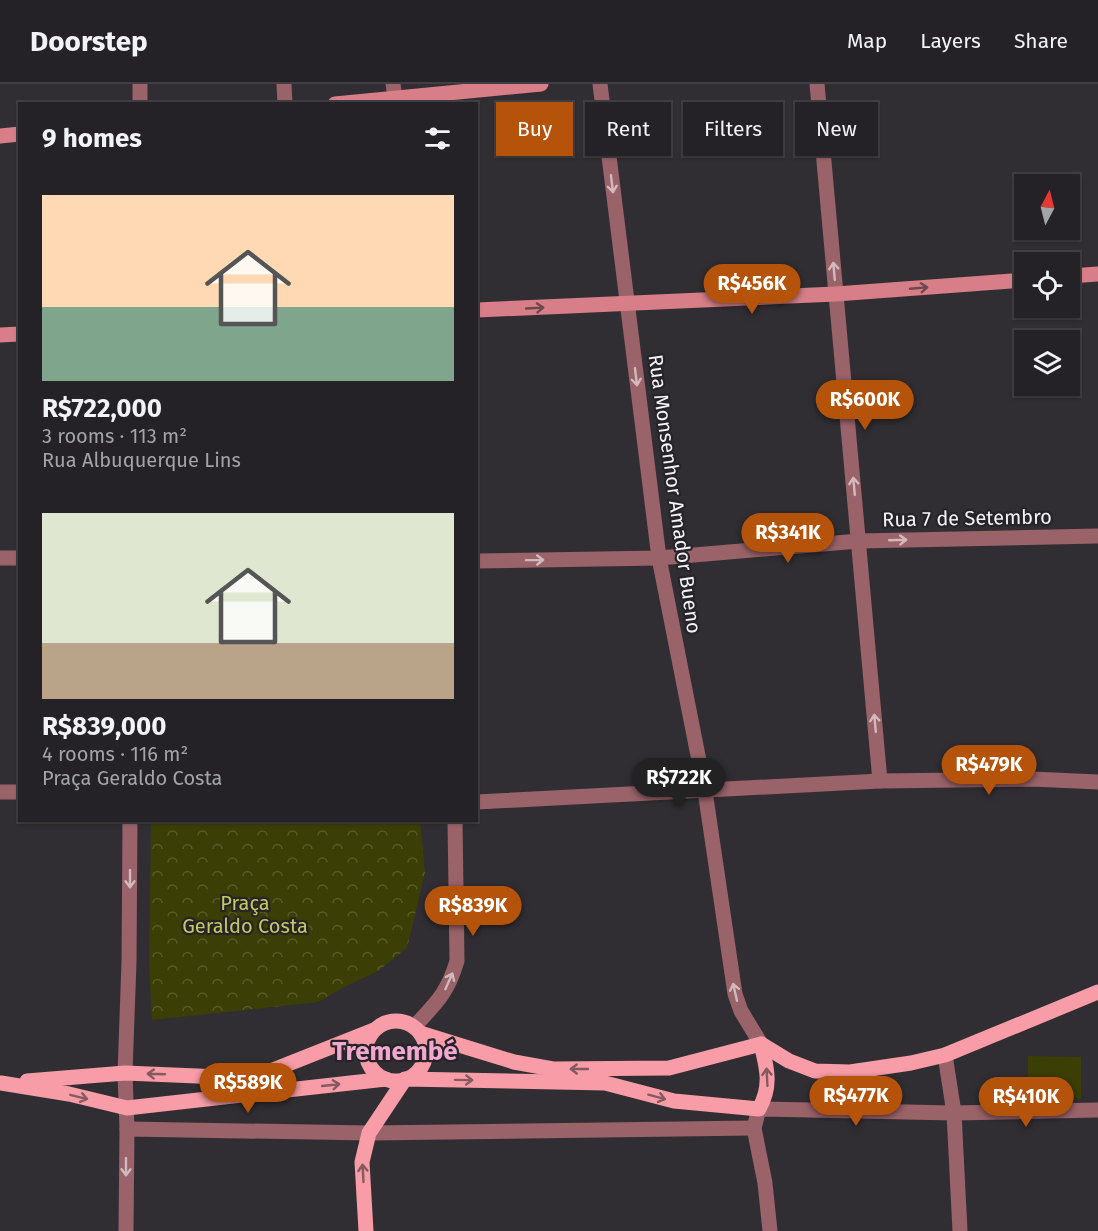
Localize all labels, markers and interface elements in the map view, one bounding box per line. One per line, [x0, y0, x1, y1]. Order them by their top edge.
text: Doorstep [30, 25, 148, 58]
text: Map [847, 28, 887, 54]
text: Layers [920, 28, 981, 54]
text: Share [1014, 28, 1068, 54]
chip: Buy [496, 102, 573, 156]
chip: Rent [585, 102, 671, 156]
chip: Filters [683, 102, 783, 156]
chip: New [795, 102, 878, 156]
icon: filters [421, 122, 454, 155]
text: 9 homes [42, 123, 142, 154]
one-way arrow [607, 173, 618, 193]
north arrow [1014, 174, 1080, 240]
map controls [1014, 174, 1080, 396]
icon: home [194, 234, 302, 342]
button: locate [1014, 252, 1080, 318]
one-way arrow [828, 262, 839, 282]
pin: R$456K [703, 264, 801, 315]
text: R$456K [718, 271, 786, 295]
one-way arrow [908, 282, 928, 293]
one-way arrow [525, 302, 545, 313]
button: layers [1014, 330, 1080, 396]
street label: Rua Monsenhor Amador Bueno [644, 353, 706, 635]
one-way arrow [631, 367, 642, 387]
pin: R$600K [816, 380, 914, 431]
text: R$600K [830, 387, 900, 411]
text: R$722,000 [42, 393, 162, 424]
text: 3 rooms · 113 m² [42, 424, 187, 448]
text: Rua Albuquerque Lins [42, 448, 241, 472]
one-way arrow [848, 477, 859, 497]
street label: Rua 7 de Setembro [882, 505, 1052, 531]
pin: R$341K [739, 513, 837, 564]
text: R$341K [755, 520, 821, 544]
one-way arrow [887, 534, 907, 546]
icon: home [194, 552, 302, 660]
one-way arrow [525, 554, 545, 566]
text: R$839,000 [42, 711, 167, 742]
one-way arrow [869, 713, 880, 733]
text: 4 rooms · 116 m² [42, 742, 188, 766]
pin: R$479K [940, 745, 1038, 796]
text: R$479K [956, 752, 1022, 776]
pin: R$722K [630, 758, 728, 809]
text: R$722K [646, 765, 712, 789]
text: Praça Geraldo Costa [42, 766, 222, 790]
one-way arrow [124, 868, 136, 888]
pin: R$839K [424, 886, 522, 937]
park label: Praça Geraldo Costa [182, 891, 308, 938]
text: R$839K [439, 893, 507, 917]
one-way arrow [444, 973, 456, 991]
one-way arrow [729, 983, 741, 1002]
district label: Tremembé [332, 1036, 458, 1067]
pin: R$589K [199, 1063, 297, 1114]
one-way arrow [570, 1063, 590, 1075]
one-way arrow [761, 1067, 772, 1087]
one-way arrow [147, 1069, 167, 1080]
text: R$589K [213, 1070, 283, 1094]
one-way arrow [453, 1075, 473, 1086]
pin: R$477K [807, 1076, 905, 1127]
pin: R$410K [977, 1077, 1075, 1128]
one-way arrow [320, 1080, 340, 1091]
text: R$477K [823, 1083, 889, 1107]
text: R$410K [993, 1084, 1059, 1108]
one-way arrow [69, 1091, 88, 1103]
one-way arrow [647, 1091, 666, 1103]
one-way arrow [121, 1156, 132, 1176]
one-way arrow [357, 1163, 368, 1183]

